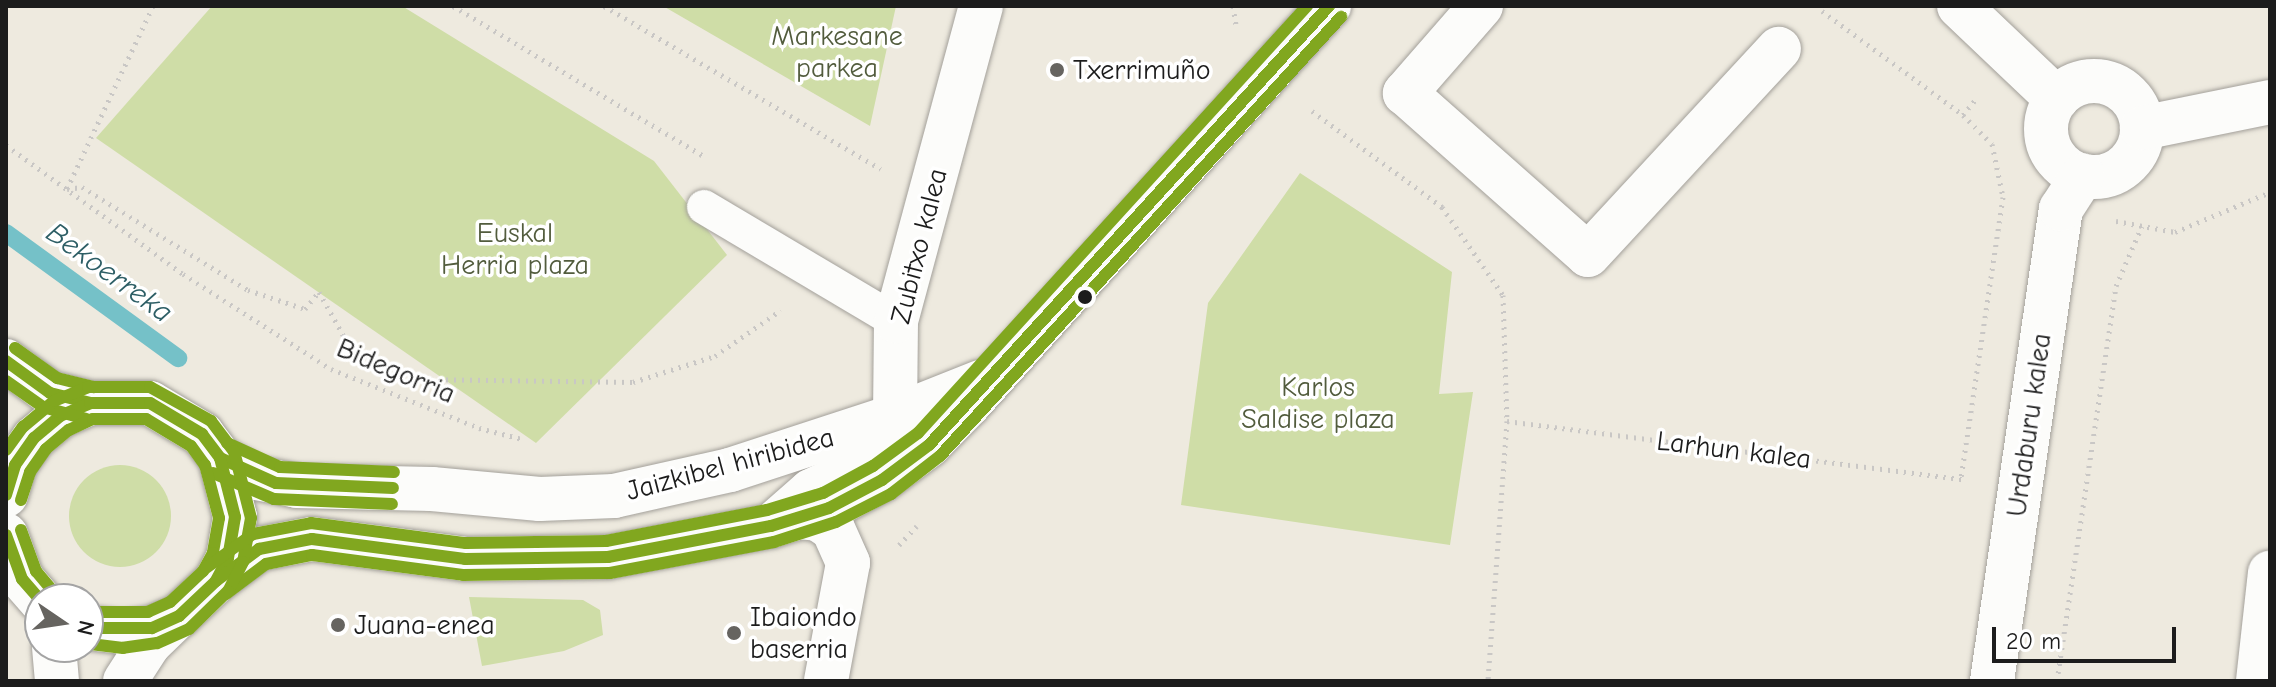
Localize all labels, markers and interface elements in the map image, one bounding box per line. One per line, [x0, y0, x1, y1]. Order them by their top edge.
park label: Markesane parkea [771, 19, 903, 85]
place label: Txerrimuño [1073, 53, 1211, 87]
marker: Txerrimuño [1048, 61, 1066, 79]
street label: Zubitxo kalea [883, 165, 955, 327]
water label: Bekoerreka [39, 215, 179, 331]
park label: Euskal Herria plaza [441, 216, 589, 282]
unlabelled marker [1077, 289, 1093, 305]
street label: Bidegorria [332, 331, 460, 411]
street label: Urdaburu kalea [1999, 331, 2059, 519]
park label: Karlos Saldise plaza [1241, 370, 1395, 436]
street label: Jaizkibel hiribidea [622, 420, 838, 508]
street label: Larhun kalea [1655, 424, 1813, 476]
north arrow [24, 583, 104, 663]
place label: Ibaiondo baserria [750, 600, 857, 666]
place label: Juana-enea [354, 608, 495, 642]
scale bar [1996, 611, 2180, 661]
marker: Juana-enea [329, 616, 347, 634]
text: N [71, 618, 100, 638]
marker: Ibaiondo baserria [725, 624, 743, 642]
text: 20 m [2006, 627, 2061, 655]

